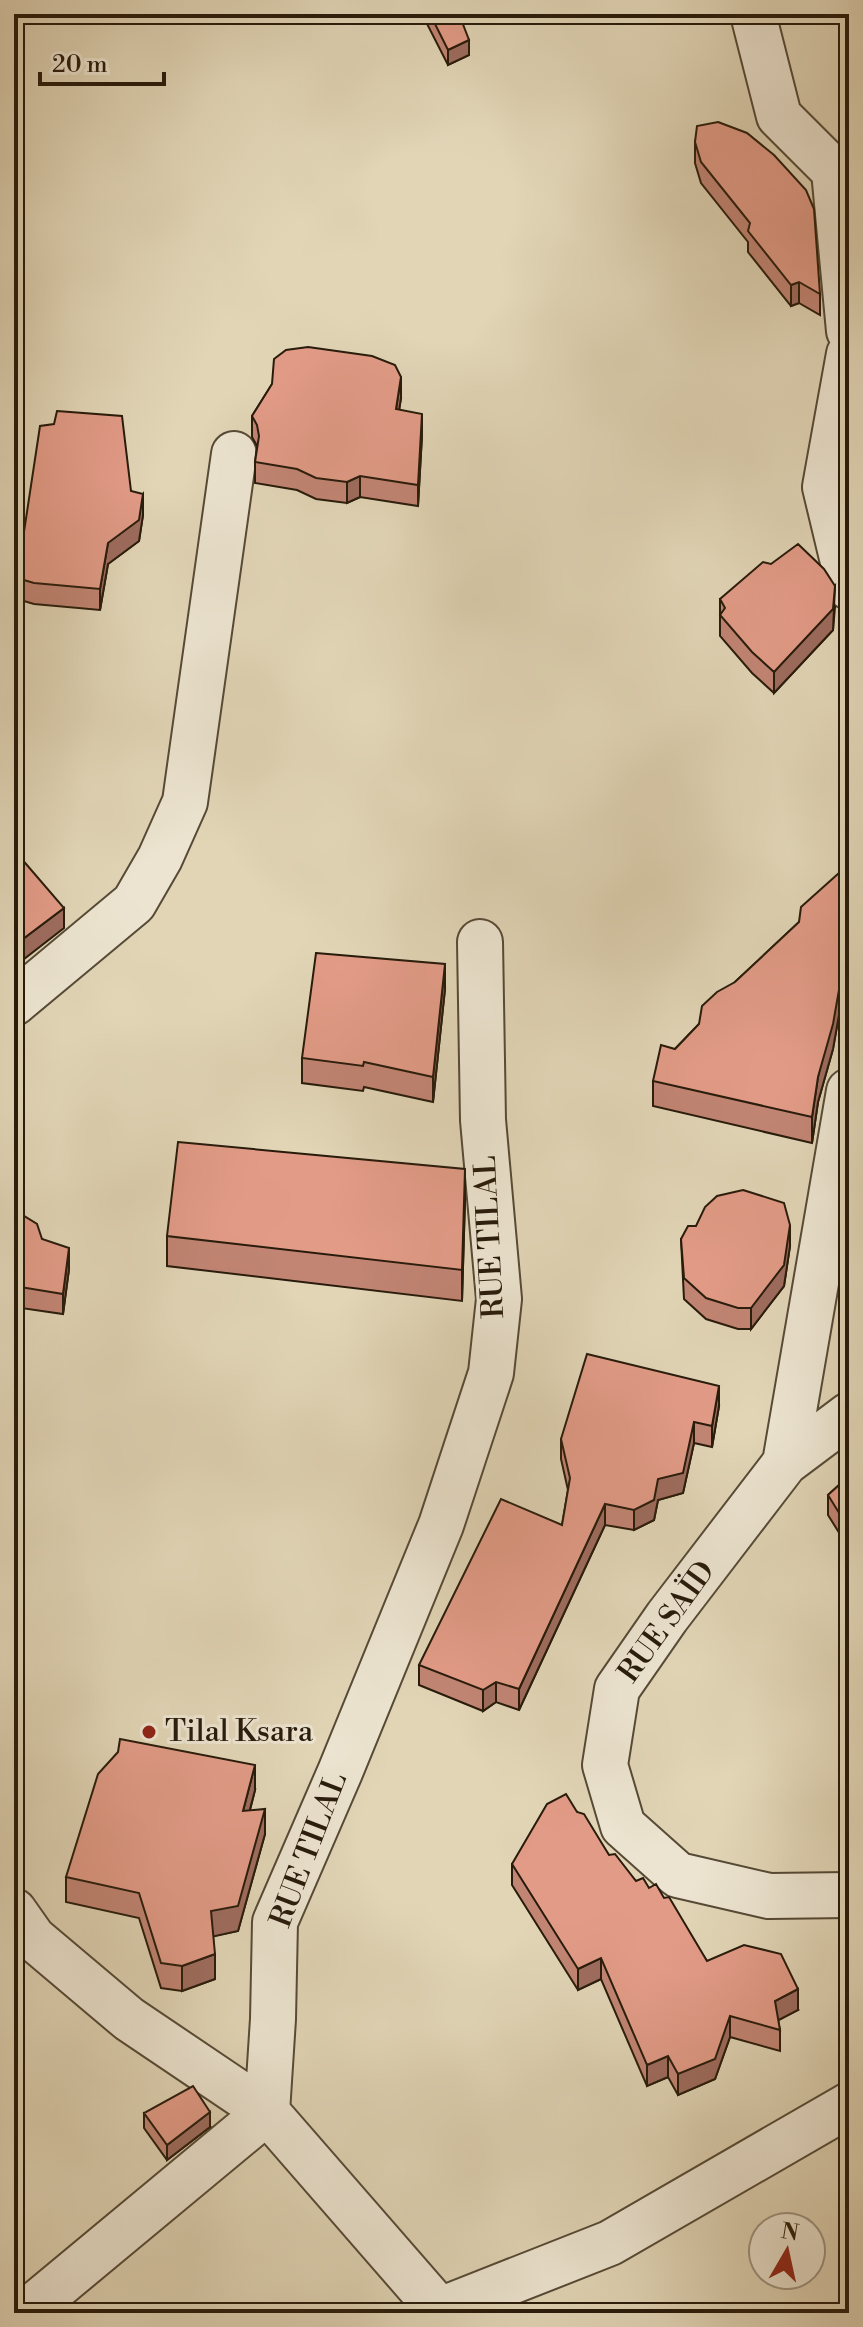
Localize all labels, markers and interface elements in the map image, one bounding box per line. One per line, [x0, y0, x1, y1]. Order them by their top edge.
scale bar [40, 36, 164, 86]
text: 20 m [52, 50, 108, 80]
street label: RUE TILAL [467, 1155, 513, 1319]
street label: RUE SAÏD [609, 1553, 724, 1690]
place label: Tilal Ksara [165, 1713, 314, 1751]
marker: Tilal Ksara [140, 1723, 158, 1741]
street label: RUE TILAL [262, 1767, 356, 1933]
north arrow [747, 2211, 827, 2291]
text: N [779, 2218, 801, 2248]

